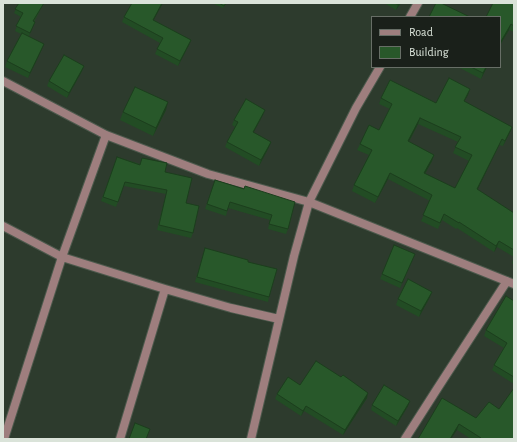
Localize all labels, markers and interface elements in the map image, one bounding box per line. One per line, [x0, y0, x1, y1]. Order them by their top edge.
legend [371, 16, 501, 68]
text: Road [409, 26, 433, 38]
text: Building [409, 46, 449, 58]

